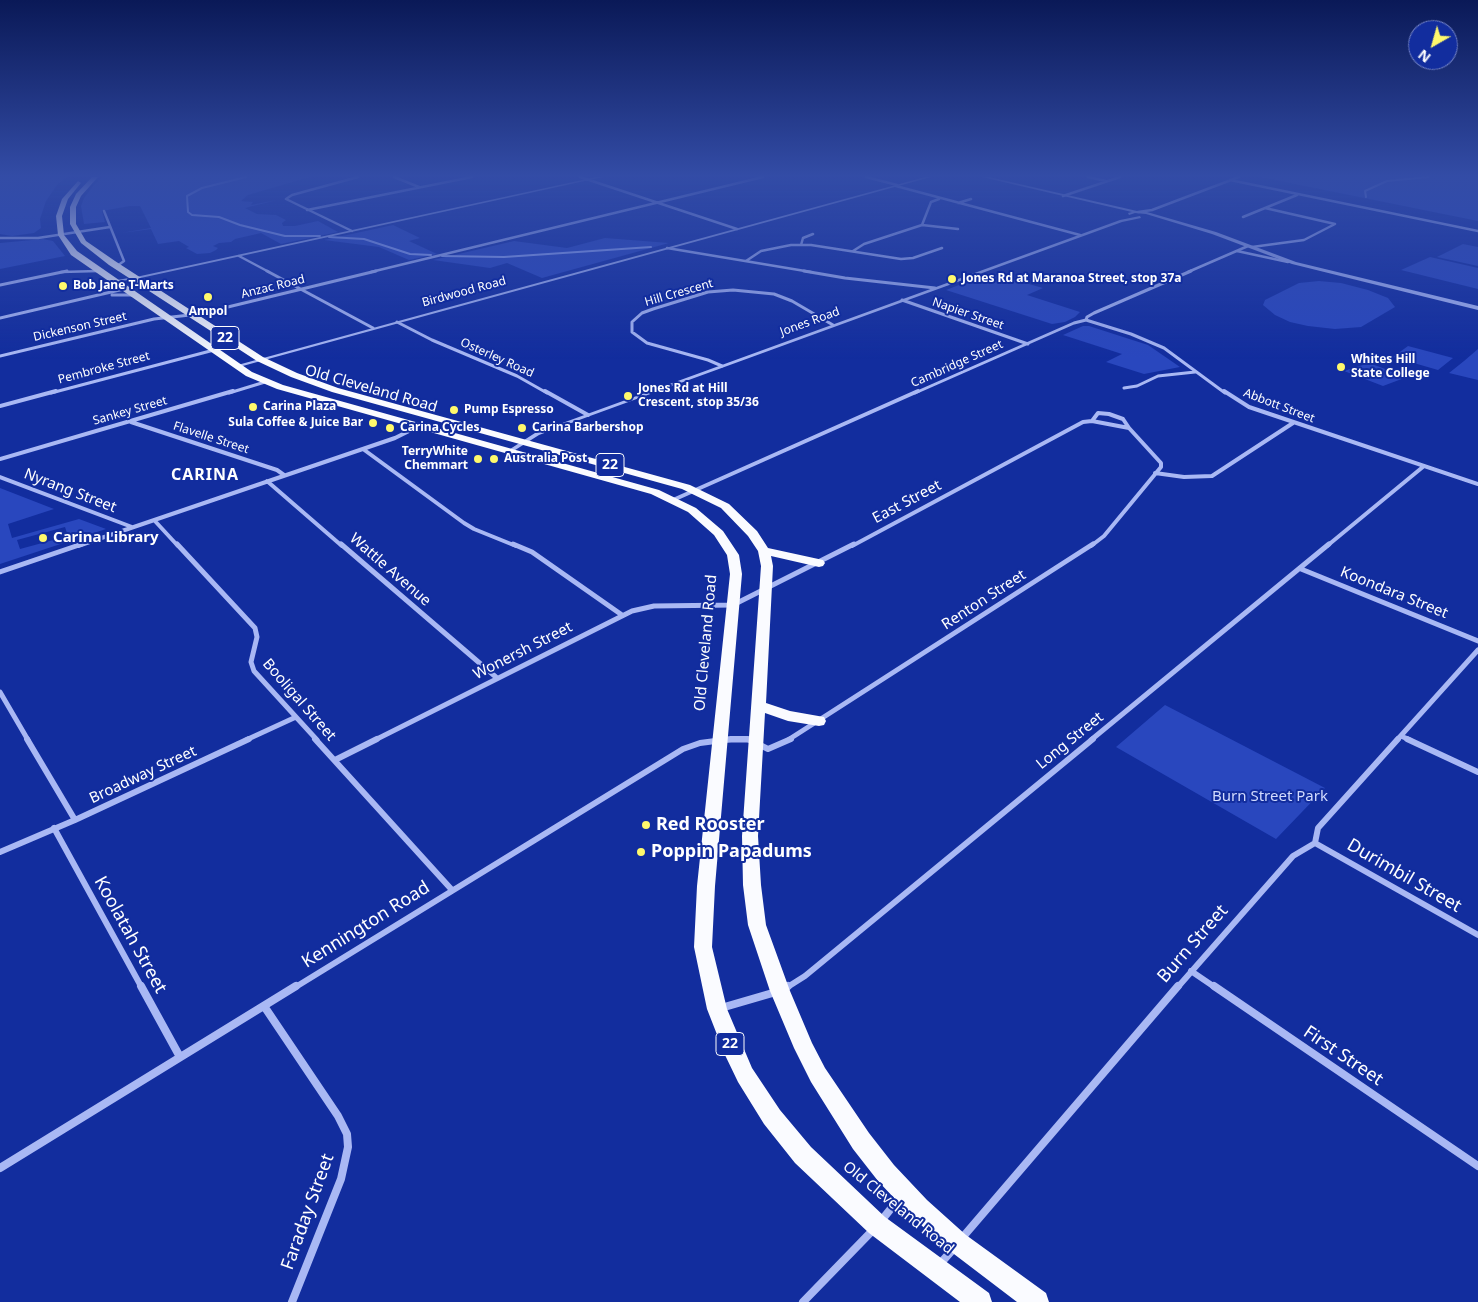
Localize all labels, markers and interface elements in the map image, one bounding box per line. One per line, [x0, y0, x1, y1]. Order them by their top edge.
north arrow [1408, 20, 1458, 70]
text: N [1414, 45, 1434, 67]
street label: Anzac Road [240, 272, 306, 302]
place label: Jones Rd at Maranoa Street, stop 37a [962, 272, 1181, 286]
marker: Jones Rd at Maranoa Street, stop 37a [946, 273, 958, 285]
street label: Birdwood Road [420, 274, 508, 310]
street label: Hill Crescent [643, 276, 715, 310]
place label: Bob Jane T-Marts [73, 279, 174, 293]
marker: Bob Jane T-Marts [57, 280, 69, 292]
marker: Ampol [202, 291, 214, 303]
street label: Napier Street [930, 295, 1006, 333]
place label: Ampol [189, 305, 227, 319]
street label: Jones Road [778, 305, 842, 339]
street label: Dickenson Street [32, 309, 128, 345]
road number: 22 [211, 326, 239, 349]
street label: Osterley Road [458, 335, 536, 381]
street label: Cambridge Street [909, 337, 1005, 391]
street label: Pembroke Street [57, 349, 151, 387]
place label: Whites Hill State College [1351, 353, 1430, 381]
street label: Old Cleveland Road [303, 361, 439, 417]
marker: Whites Hill State College [1335, 361, 1347, 373]
place label: Jones Rd at Hill Crescent, stop 35/36 [638, 382, 759, 410]
street label: Abbott Street [1241, 386, 1317, 426]
marker: Jones Rd at Hill Crescent, stop 35/36 [622, 390, 634, 402]
street label: Sankey Street [91, 394, 169, 428]
place label: Carina Plaza [263, 400, 336, 414]
marker: Carina Plaza [247, 401, 259, 413]
place label: Pump Espresso [464, 403, 554, 417]
marker: Pump Espresso [448, 404, 460, 416]
place label: Sula Coffee & Juice Bar [228, 416, 363, 430]
marker: Sula Coffee & Juice Bar [367, 417, 379, 429]
street label: Flavelle Street [171, 419, 251, 457]
place label: Carina Cycles [400, 421, 479, 435]
place label: Carina Barbershop [532, 421, 644, 435]
marker: Carina Cycles [384, 422, 396, 434]
marker: Carina Barbershop [516, 422, 528, 434]
place label: TerryWhite Chemmart [402, 445, 468, 473]
place label: Australia Post [504, 452, 587, 466]
marker: TerryWhite Chemmart [472, 453, 484, 465]
marker: Australia Post [488, 453, 500, 465]
road number: 22 [596, 454, 624, 476]
street label: Nyrang Street [21, 465, 119, 517]
district label: CARINA [170, 465, 240, 485]
street label: East Street [870, 476, 944, 528]
place label: Carina Library [53, 529, 158, 547]
street label: Wattle Avenue [346, 530, 434, 610]
marker: Carina Library [37, 532, 49, 544]
street label: Koondara Street [1338, 563, 1450, 623]
street label: Renton Street [939, 566, 1029, 634]
street label: Old Cleveland Road [691, 574, 721, 712]
street label: Wonersh Street [470, 618, 576, 684]
street label: Booligal Street [258, 655, 340, 745]
street label: Long Street [1033, 708, 1107, 774]
street label: Broadway Street [87, 742, 199, 808]
park label: Burn Street Park [1212, 788, 1328, 806]
place label: Red Rooster [656, 814, 765, 836]
marker: Red Rooster [640, 819, 652, 831]
street label: Durimbil Street [1343, 835, 1465, 917]
place label: Poppin Papadums [651, 841, 812, 863]
marker: Poppin Papadums [635, 846, 647, 858]
street label: Koolatah Street [89, 873, 171, 997]
street label: Kennington Road [298, 877, 434, 973]
street label: Burn Street [1153, 901, 1233, 987]
street label: First Street [1299, 1021, 1387, 1091]
road number: 22 [716, 1032, 744, 1056]
street label: Faraday Street [277, 1151, 339, 1273]
street label: Old Cleveland Road [839, 1158, 957, 1258]

